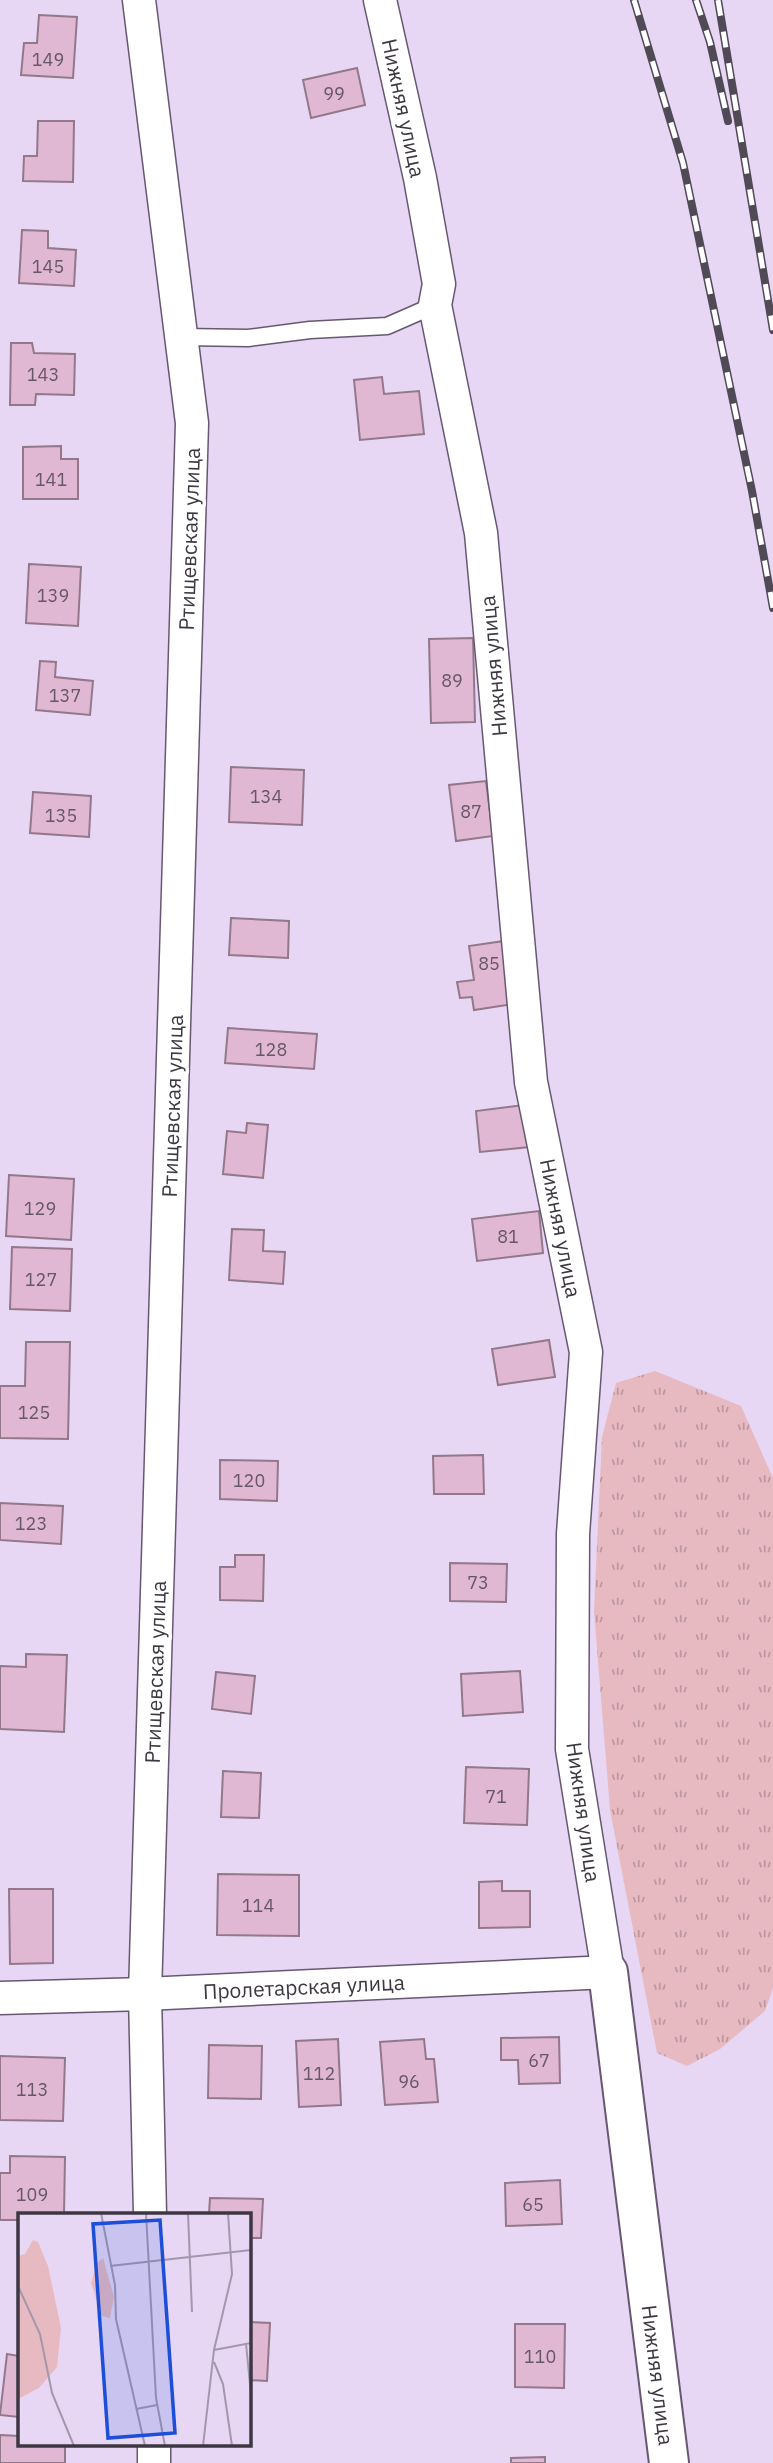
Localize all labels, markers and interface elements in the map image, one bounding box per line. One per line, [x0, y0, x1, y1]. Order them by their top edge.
street label: Нижняя улица [376, 36, 432, 180]
house number: 149 [32, 48, 64, 71]
house number: 99 [323, 82, 345, 105]
house number: 145 [32, 255, 64, 278]
house number: 143 [27, 363, 59, 386]
street label: Ртищевская улица [172, 447, 206, 631]
house number: 141 [35, 468, 67, 491]
house number: 139 [37, 584, 69, 607]
street label: Нижняя улица [473, 594, 513, 738]
house number: 89 [441, 669, 463, 692]
house number: 137 [49, 684, 81, 707]
house number: 134 [250, 785, 282, 808]
house number: 87 [460, 800, 482, 823]
house number: 135 [45, 804, 77, 827]
house number: 85 [478, 952, 500, 975]
street label: Ртищевская улица [155, 1014, 189, 1198]
house number: 128 [255, 1038, 287, 1061]
street label: Нижняя улица [534, 1156, 588, 1300]
house number: 129 [24, 1197, 56, 1220]
house number: 81 [497, 1225, 519, 1248]
house number: 127 [25, 1268, 57, 1291]
house number: 125 [18, 1401, 50, 1424]
house number: 120 [233, 1469, 265, 1492]
house number: 123 [15, 1512, 47, 1535]
house number: 73 [467, 1571, 489, 1594]
street label: Ртищевская улица [138, 1580, 172, 1764]
street label: Нижняя улица [560, 1740, 608, 1884]
house number: 71 [485, 1785, 507, 1808]
house number: 114 [242, 1894, 274, 1917]
street label: Пролетарская улица [202, 1968, 405, 2005]
house number: 67 [528, 2049, 550, 2072]
house number: 112 [303, 2062, 335, 2085]
house number: 96 [398, 2070, 420, 2093]
house number: 113 [16, 2078, 48, 2101]
house number: 109 [16, 2183, 48, 2206]
house number: 65 [522, 2193, 544, 2216]
inset map [18, 2213, 250, 2446]
street label: Нижняя улица [635, 2303, 681, 2447]
house number: 110 [524, 2345, 556, 2368]

